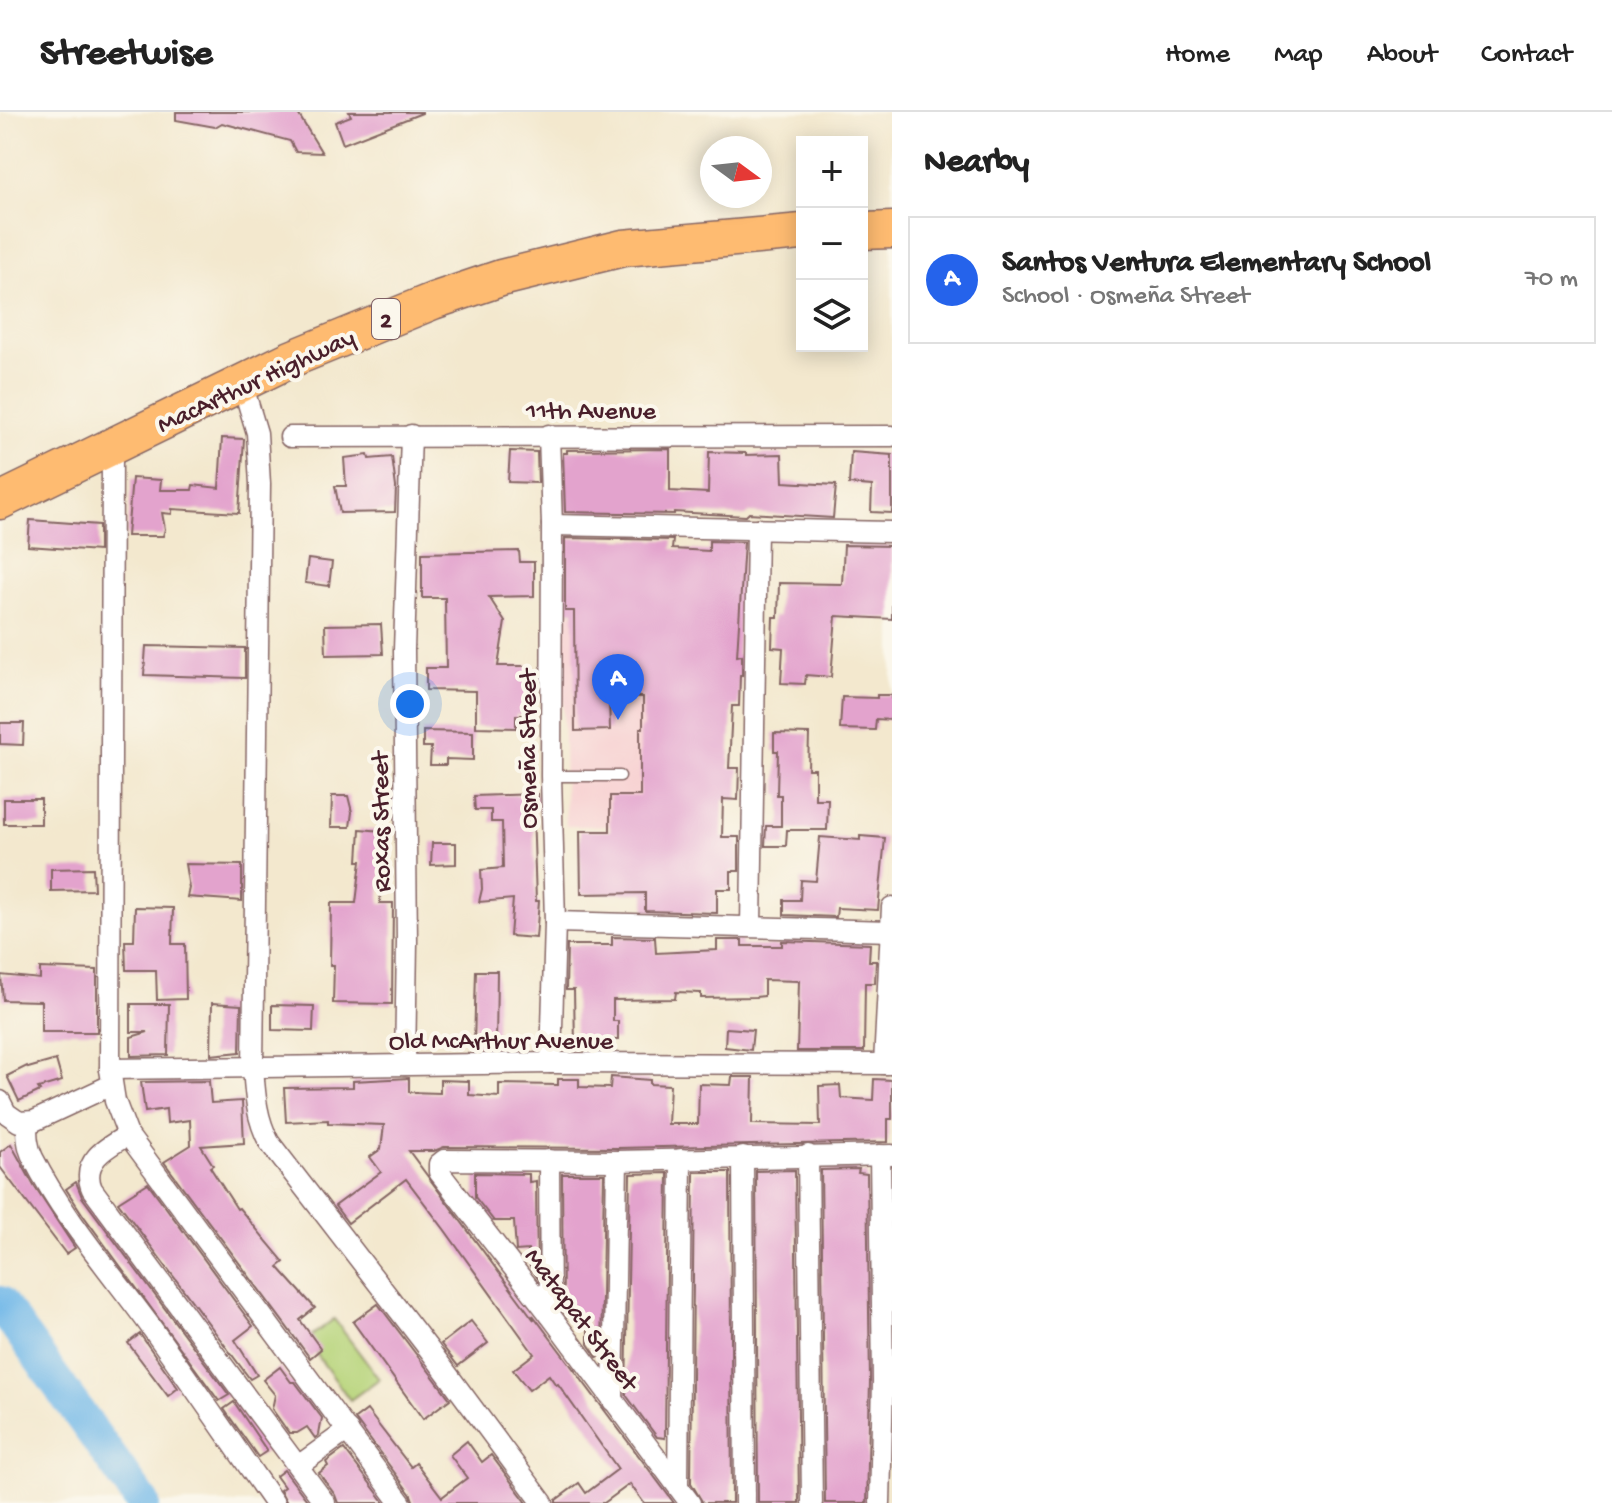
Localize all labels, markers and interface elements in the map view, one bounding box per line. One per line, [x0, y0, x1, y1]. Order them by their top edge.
text: Streetwise [40, 33, 213, 77]
text: Home [1165, 39, 1230, 72]
text: Map [1274, 39, 1323, 72]
text: About [1367, 39, 1437, 72]
text: Contact [1481, 39, 1572, 72]
north arrow [700, 136, 772, 208]
map controls [796, 136, 868, 352]
button: + [796, 136, 868, 208]
text: Nearby [924, 144, 1029, 184]
button: − [796, 208, 868, 280]
text: Santos Ventura Elementary School [1002, 247, 1431, 282]
text: A [944, 265, 960, 296]
text: 70 m [1525, 265, 1578, 296]
button: layers [796, 280, 868, 352]
text: School · Osmeña Street [1002, 282, 1249, 313]
road number: 2 [372, 299, 400, 339]
street label: MacArthur Highway [153, 324, 361, 442]
street label: 11th Avenue [525, 398, 657, 429]
pin: A [592, 654, 644, 720]
street label: Osmeña Street [515, 667, 546, 829]
your location [390, 684, 430, 724]
street label: Roxas Street [367, 749, 400, 892]
street label: Old McArthur Avenue [389, 1028, 614, 1059]
street label: Matapat Street [516, 1243, 645, 1400]

